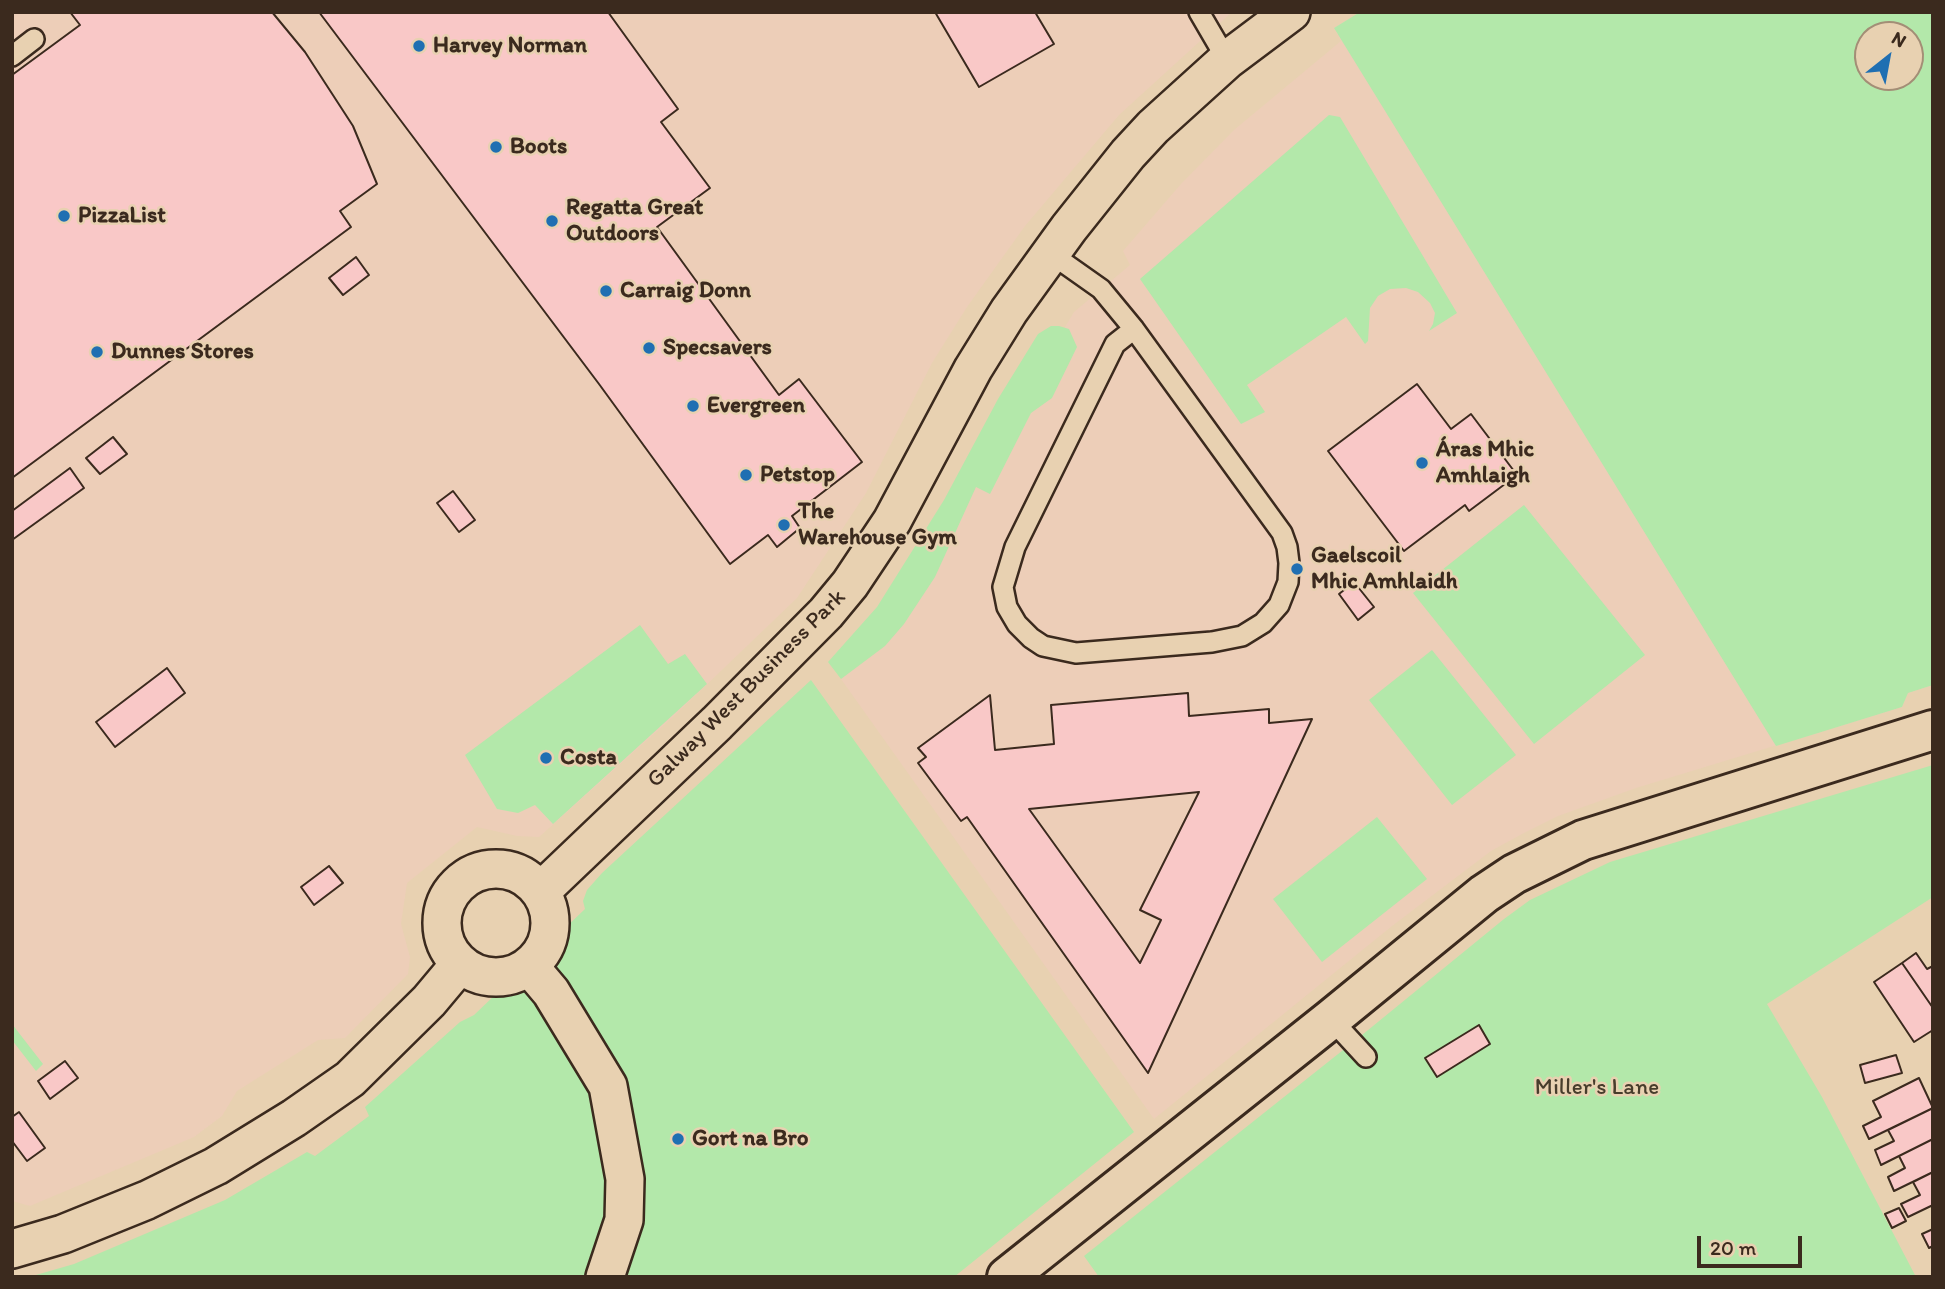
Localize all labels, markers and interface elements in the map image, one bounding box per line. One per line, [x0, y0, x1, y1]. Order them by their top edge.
north arrow [1854, 21, 1924, 91]
text: N [1888, 26, 1910, 52]
place label: Harvey Norman [433, 32, 587, 60]
marker: Harvey Norman [411, 38, 427, 54]
place label: Boots [510, 133, 567, 161]
marker: Boots [488, 139, 504, 155]
place label: Regatta Great Outdoors [566, 194, 703, 248]
place label: PizzaList [78, 202, 166, 230]
marker: PizzaList [56, 208, 72, 224]
marker: Regatta Great Outdoors [544, 213, 560, 229]
place label: Carraig Donn [620, 277, 751, 305]
marker: Carraig Donn [598, 283, 614, 299]
place label: Specsavers [663, 334, 772, 362]
place label: Dunnes Stores [111, 338, 254, 366]
marker: Specsavers [641, 340, 657, 356]
marker: Dunnes Stores [89, 344, 105, 360]
place label: Evergreen [707, 392, 805, 420]
marker: Evergreen [685, 398, 701, 414]
place label: Áras Mhic Amhlaigh [1436, 436, 1534, 490]
marker: Áras Mhic Amhlaigh [1414, 455, 1430, 471]
place label: Petstop [760, 461, 835, 489]
marker: Petstop [738, 467, 754, 483]
place label: The Warehouse Gym [798, 498, 957, 552]
marker: The Warehouse Gym [776, 517, 792, 533]
place label: Gaelscoil Mhic Amhlaidh [1311, 542, 1458, 596]
marker: Gaelscoil Mhic Amhlaidh [1289, 561, 1305, 577]
street label: Galway West Business Park [642, 584, 852, 794]
place label: Costa [560, 744, 617, 772]
marker: Costa [538, 750, 554, 766]
park label: Miller's Lane [1535, 1074, 1659, 1102]
place label: Gort na Bro [692, 1125, 808, 1153]
marker: Gort na Bro [670, 1131, 686, 1147]
scale bar [1700, 1222, 1805, 1266]
text: 20 m [1710, 1235, 1756, 1260]

